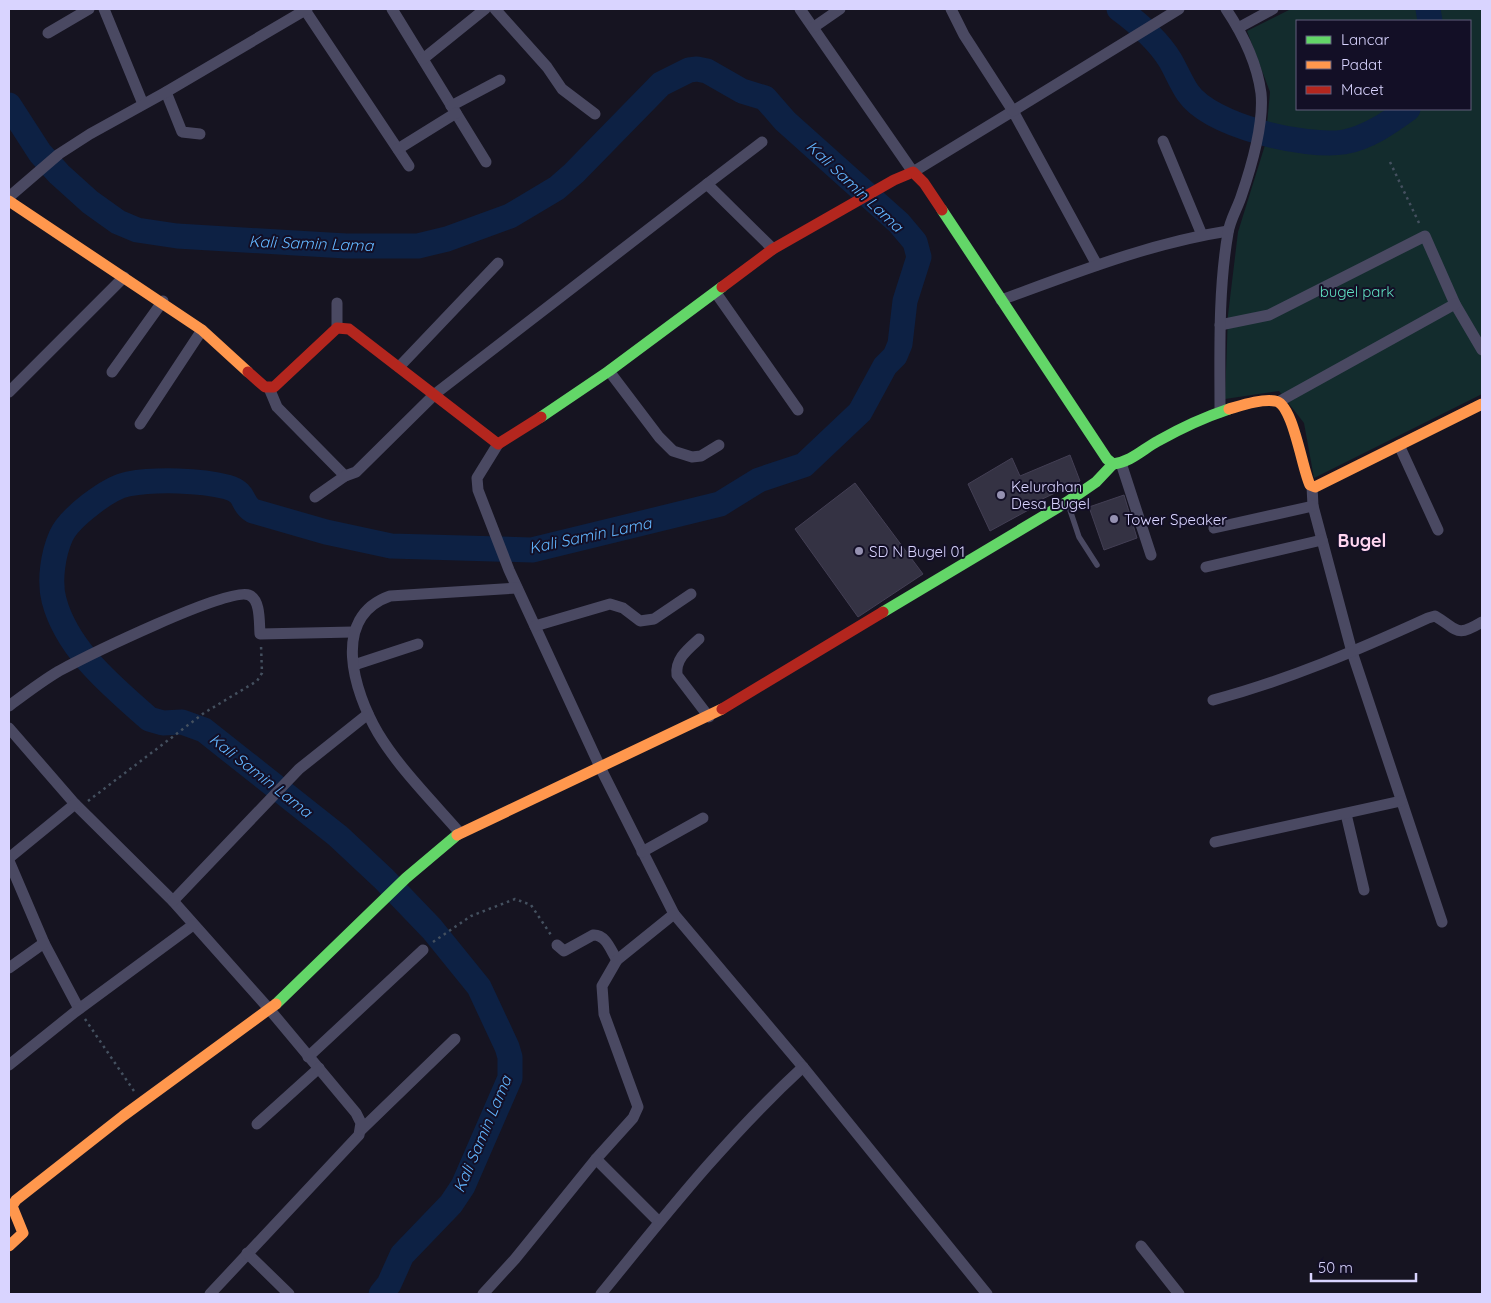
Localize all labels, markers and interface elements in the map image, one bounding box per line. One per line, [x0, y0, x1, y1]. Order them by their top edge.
legend [1296, 20, 1471, 110]
text: Lancar [1341, 30, 1390, 49]
text: Padat [1341, 55, 1382, 74]
text: Macet [1341, 80, 1384, 99]
water label: Kali Samin Lama [803, 136, 908, 237]
water label: Kali Samin Lama [248, 231, 375, 255]
park label: bugel park [1320, 282, 1394, 301]
place label: Kelurahan Desa Bugel [1011, 477, 1090, 513]
marker: Kelurahan Desa Bugel [995, 489, 1007, 501]
place label: Tower Speaker [1124, 510, 1227, 529]
water label: Kali Samin Lama [527, 512, 654, 558]
marker: Tower Speaker [1108, 513, 1120, 525]
district label: Bugel [1338, 529, 1386, 552]
place label: SD N Bugel 01 [869, 542, 965, 561]
marker: SD N Bugel 01 [853, 545, 865, 557]
water label: Kali Samin Lama [206, 729, 317, 822]
water label: Kali Samin Lama [448, 1071, 516, 1195]
scale bar [1311, 1250, 1416, 1282]
text: 50 m [1318, 1258, 1353, 1277]

